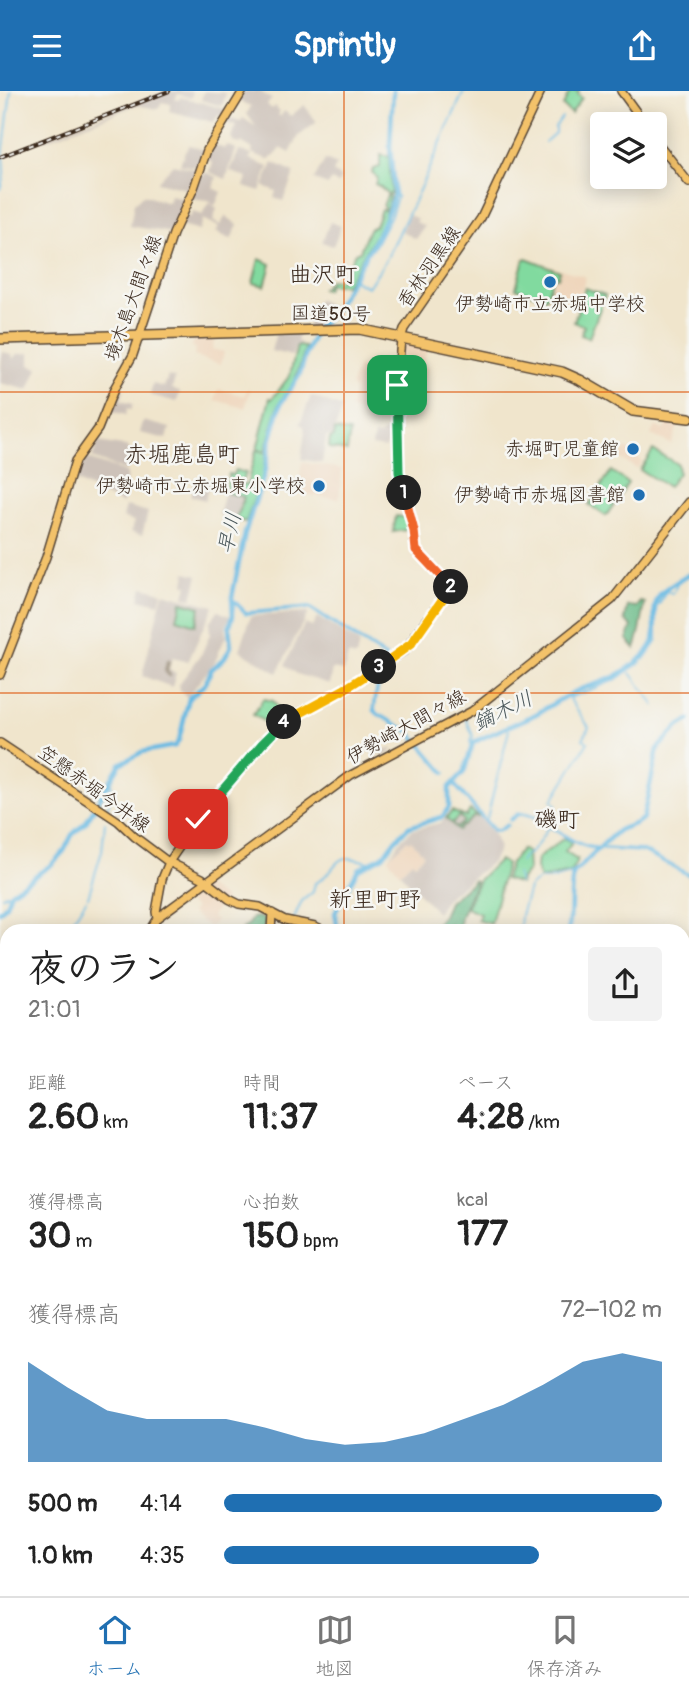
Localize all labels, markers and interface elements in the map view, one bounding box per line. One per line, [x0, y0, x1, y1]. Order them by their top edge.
text: Sprintly [293, 26, 396, 66]
icon: menu [28, 27, 66, 65]
icon: share [623, 27, 661, 65]
map controls [590, 112, 667, 189]
button: layers [590, 112, 667, 189]
street label: 香林羽黒線 [392, 221, 466, 313]
street label: 境木島大間々線 [99, 231, 167, 365]
district label: 曲沢町 [289, 260, 358, 289]
marker: 伊勢崎市立赤堀中学校 [542, 274, 558, 290]
place label: 伊勢崎市立赤堀中学校 [455, 292, 645, 316]
street label: 国道50号 [291, 301, 371, 327]
pin [367, 355, 427, 415]
icon: arrive [378, 366, 416, 404]
place label: 赤堀町児童館 [505, 437, 619, 461]
district label: 赤堀鹿島町 [125, 440, 240, 469]
marker: 赤堀町児童館 [625, 441, 641, 457]
place label: 伊勢崎市立赤堀東小学校 [96, 474, 305, 498]
pin: 1 [386, 475, 422, 511]
marker: 伊勢崎市立赤堀東小学校 [311, 478, 327, 494]
text: 1 [400, 480, 407, 504]
place label: 伊勢崎市赤堀図書館 [454, 483, 625, 507]
marker: 伊勢崎市赤堀図書館 [631, 487, 647, 503]
water label: 早川 [212, 510, 248, 556]
pin: 2 [434, 569, 468, 605]
text: 2 [445, 574, 456, 598]
pin: 3 [362, 649, 396, 685]
text: 3 [373, 654, 384, 678]
street label: 伊勢崎大間々線 [342, 684, 470, 770]
water label: 鏑木川 [469, 685, 537, 737]
pin: 4 [266, 705, 302, 739]
text: 4 [278, 709, 289, 733]
street label: 笠懸赤堀今井線 [33, 740, 155, 838]
pin [168, 789, 228, 849]
icon: check [179, 800, 217, 838]
district label: 磯町 [534, 805, 580, 834]
district label: 新里町野 [329, 885, 421, 914]
text: 夜のラン [28, 945, 180, 993]
button: share [588, 947, 662, 1021]
text: 21:01 [28, 995, 81, 1024]
text: 距離 [28, 1071, 66, 1095]
text: 時間 [243, 1071, 281, 1095]
text: ペース [457, 1071, 513, 1095]
text: 2.60 [28, 1095, 100, 1139]
text: 11:37 [243, 1095, 317, 1139]
text: 4:28 [457, 1095, 524, 1139]
text: km [100, 1110, 128, 1134]
text: /km [524, 1110, 560, 1134]
text: kcal [457, 1188, 488, 1212]
text: 獲得標高 [28, 1190, 104, 1214]
text: 心拍数 [243, 1190, 300, 1214]
text: 177 [457, 1212, 508, 1256]
text: 30 [28, 1214, 71, 1258]
text: 150 [243, 1214, 299, 1258]
text: m [71, 1229, 92, 1253]
text: bpm [299, 1229, 339, 1253]
text: 72–102 m [560, 1295, 662, 1324]
text: 獲得標高 [28, 1300, 120, 1329]
text: 500 m [28, 1489, 97, 1518]
text: 4:14 [140, 1489, 182, 1518]
text: 1.0 km [28, 1541, 93, 1570]
text: 4:35 [140, 1541, 185, 1570]
tab: ホーム [86, 1611, 143, 1681]
tab: 地図 [316, 1611, 354, 1681]
tab: 保存済み [527, 1611, 603, 1681]

